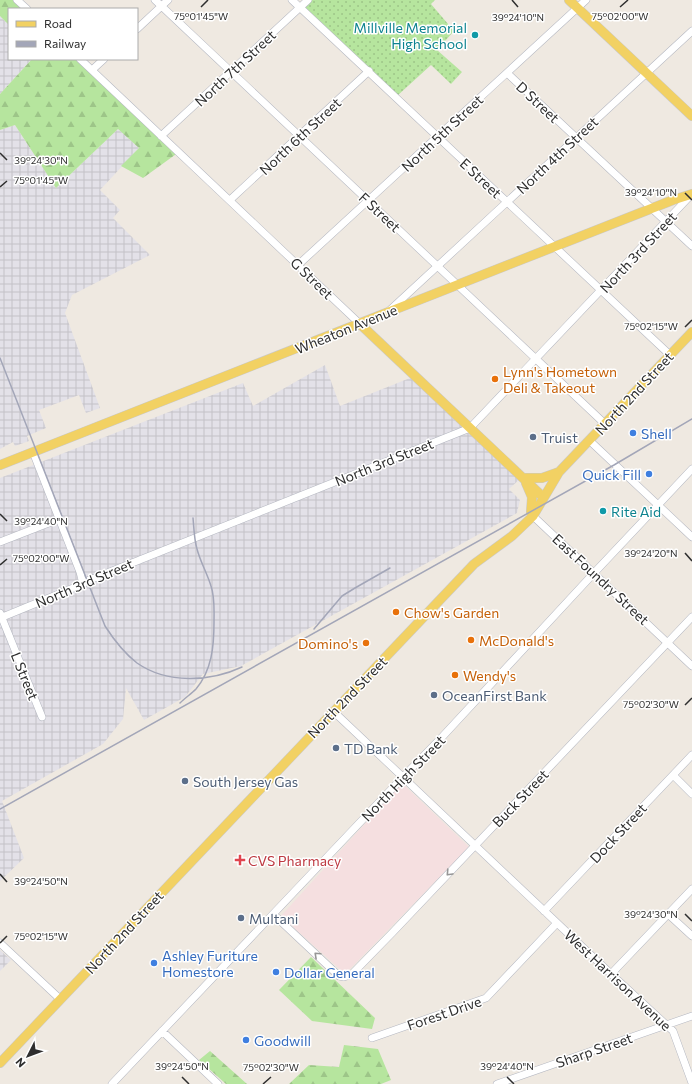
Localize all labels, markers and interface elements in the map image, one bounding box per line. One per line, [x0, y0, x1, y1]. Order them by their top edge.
legend [8, 8, 138, 60]
text: 75°01'45"W [174, 10, 228, 22]
text: 75°02'00"W [592, 10, 648, 22]
text: 39°24'10"N [492, 11, 544, 23]
text: Road [44, 16, 72, 30]
place label: Millville Memorial High School [354, 19, 467, 52]
street label: North 7th Street [191, 26, 279, 110]
marker: Millville Memorial High School [470, 30, 480, 40]
text: Railway [44, 36, 86, 50]
street label: D Street [513, 78, 563, 126]
street label: North 5th Street [398, 91, 486, 175]
street label: North 6th Street [256, 94, 345, 178]
street label: North 4th Street [513, 113, 602, 197]
text: 39°24'30"N [14, 154, 68, 166]
street label: E Street [457, 155, 505, 202]
text: 75°01'45"W [14, 174, 68, 186]
text: 39°24'10"N [625, 186, 677, 198]
street label: F Street [356, 189, 404, 236]
street label: North 3rd Street [596, 208, 680, 296]
street label: G Street [287, 254, 337, 303]
street label: Wheaton Avenue [293, 301, 399, 357]
text: 75°02'15"W [624, 320, 678, 332]
street label: North 2nd Street [591, 348, 677, 438]
place label: Lynn's Hometown Deli & Takeout [503, 363, 617, 396]
marker: Lynn's Hometown Deli & Takeout [490, 374, 500, 384]
place label: Shell [641, 425, 672, 442]
marker: Shell [628, 428, 638, 438]
place label: Truist [541, 429, 578, 446]
marker: Truist [528, 432, 538, 442]
street label: North 3rd Street [332, 434, 436, 489]
place label: Quick Fill [582, 466, 641, 483]
marker: Quick Fill [644, 469, 654, 479]
place label: Rite Aid [611, 503, 661, 520]
marker: Rite Aid [598, 506, 608, 516]
text: 39°24'40"N [14, 515, 68, 527]
street label: East Foundry Street [549, 530, 653, 628]
text: 39°24'20"N [624, 547, 678, 559]
text: 75°02'00"W [13, 552, 69, 564]
street label: North 3rd Street [33, 555, 136, 611]
place label: Chow's Garden [404, 604, 499, 621]
marker: Chow's Garden [391, 607, 401, 617]
place label: McDonald's [479, 632, 554, 649]
place label: Domino's [298, 635, 358, 652]
marker: McDonald's [466, 635, 476, 645]
marker: Domino's [361, 638, 371, 648]
street label: L Street [8, 650, 42, 703]
street label: North 2nd Street [304, 652, 390, 741]
place label: Wendy's [463, 667, 516, 684]
marker: Wendy's [450, 670, 460, 680]
place label: OceanFirst Bank [442, 687, 547, 704]
marker: OceanFirst Bank [429, 690, 439, 700]
text: 75°02'30"W [623, 698, 679, 710]
street label: North High Street [358, 731, 449, 825]
place label: TD Bank [344, 740, 398, 757]
marker: TD Bank [331, 743, 341, 753]
street label: Buck Street [488, 765, 552, 830]
place label: South Jersey Gas [193, 773, 298, 790]
marker: South Jersey Gas [180, 776, 190, 786]
street label: Dock Street [586, 799, 650, 866]
place label: CVS Pharmacy [248, 852, 341, 869]
marker: CVS Pharmacy [235, 855, 245, 865]
one-way arrow [446, 868, 453, 876]
text: 39°24'50"N [14, 875, 68, 887]
street label: North 2nd Street [81, 887, 167, 977]
text: 39°24'30"N [624, 908, 678, 920]
place label: Multani [249, 910, 298, 927]
marker: Multani [236, 913, 246, 923]
street label: West Harrison Avenue [561, 926, 675, 1034]
text: 75°02'15"W [14, 930, 68, 942]
place label: Ashley Furiture Homestore [162, 947, 258, 980]
one-way arrow [314, 953, 322, 960]
marker: Ashley Furiture Homestore [149, 958, 159, 968]
place label: Dollar General [284, 964, 375, 981]
marker: Dollar General [271, 967, 281, 977]
street label: Forest Drive [405, 992, 483, 1034]
street label: Sharp Street [554, 1029, 635, 1071]
place label: Goodwill [254, 1032, 311, 1049]
marker: Goodwill [241, 1035, 251, 1045]
north arrow [8, 1036, 48, 1076]
text: N [13, 1056, 28, 1070]
text: 39°24'50"N [155, 1060, 209, 1072]
text: 39°24'40"N [480, 1060, 534, 1072]
text: 75°02'30"W [243, 1061, 299, 1073]

